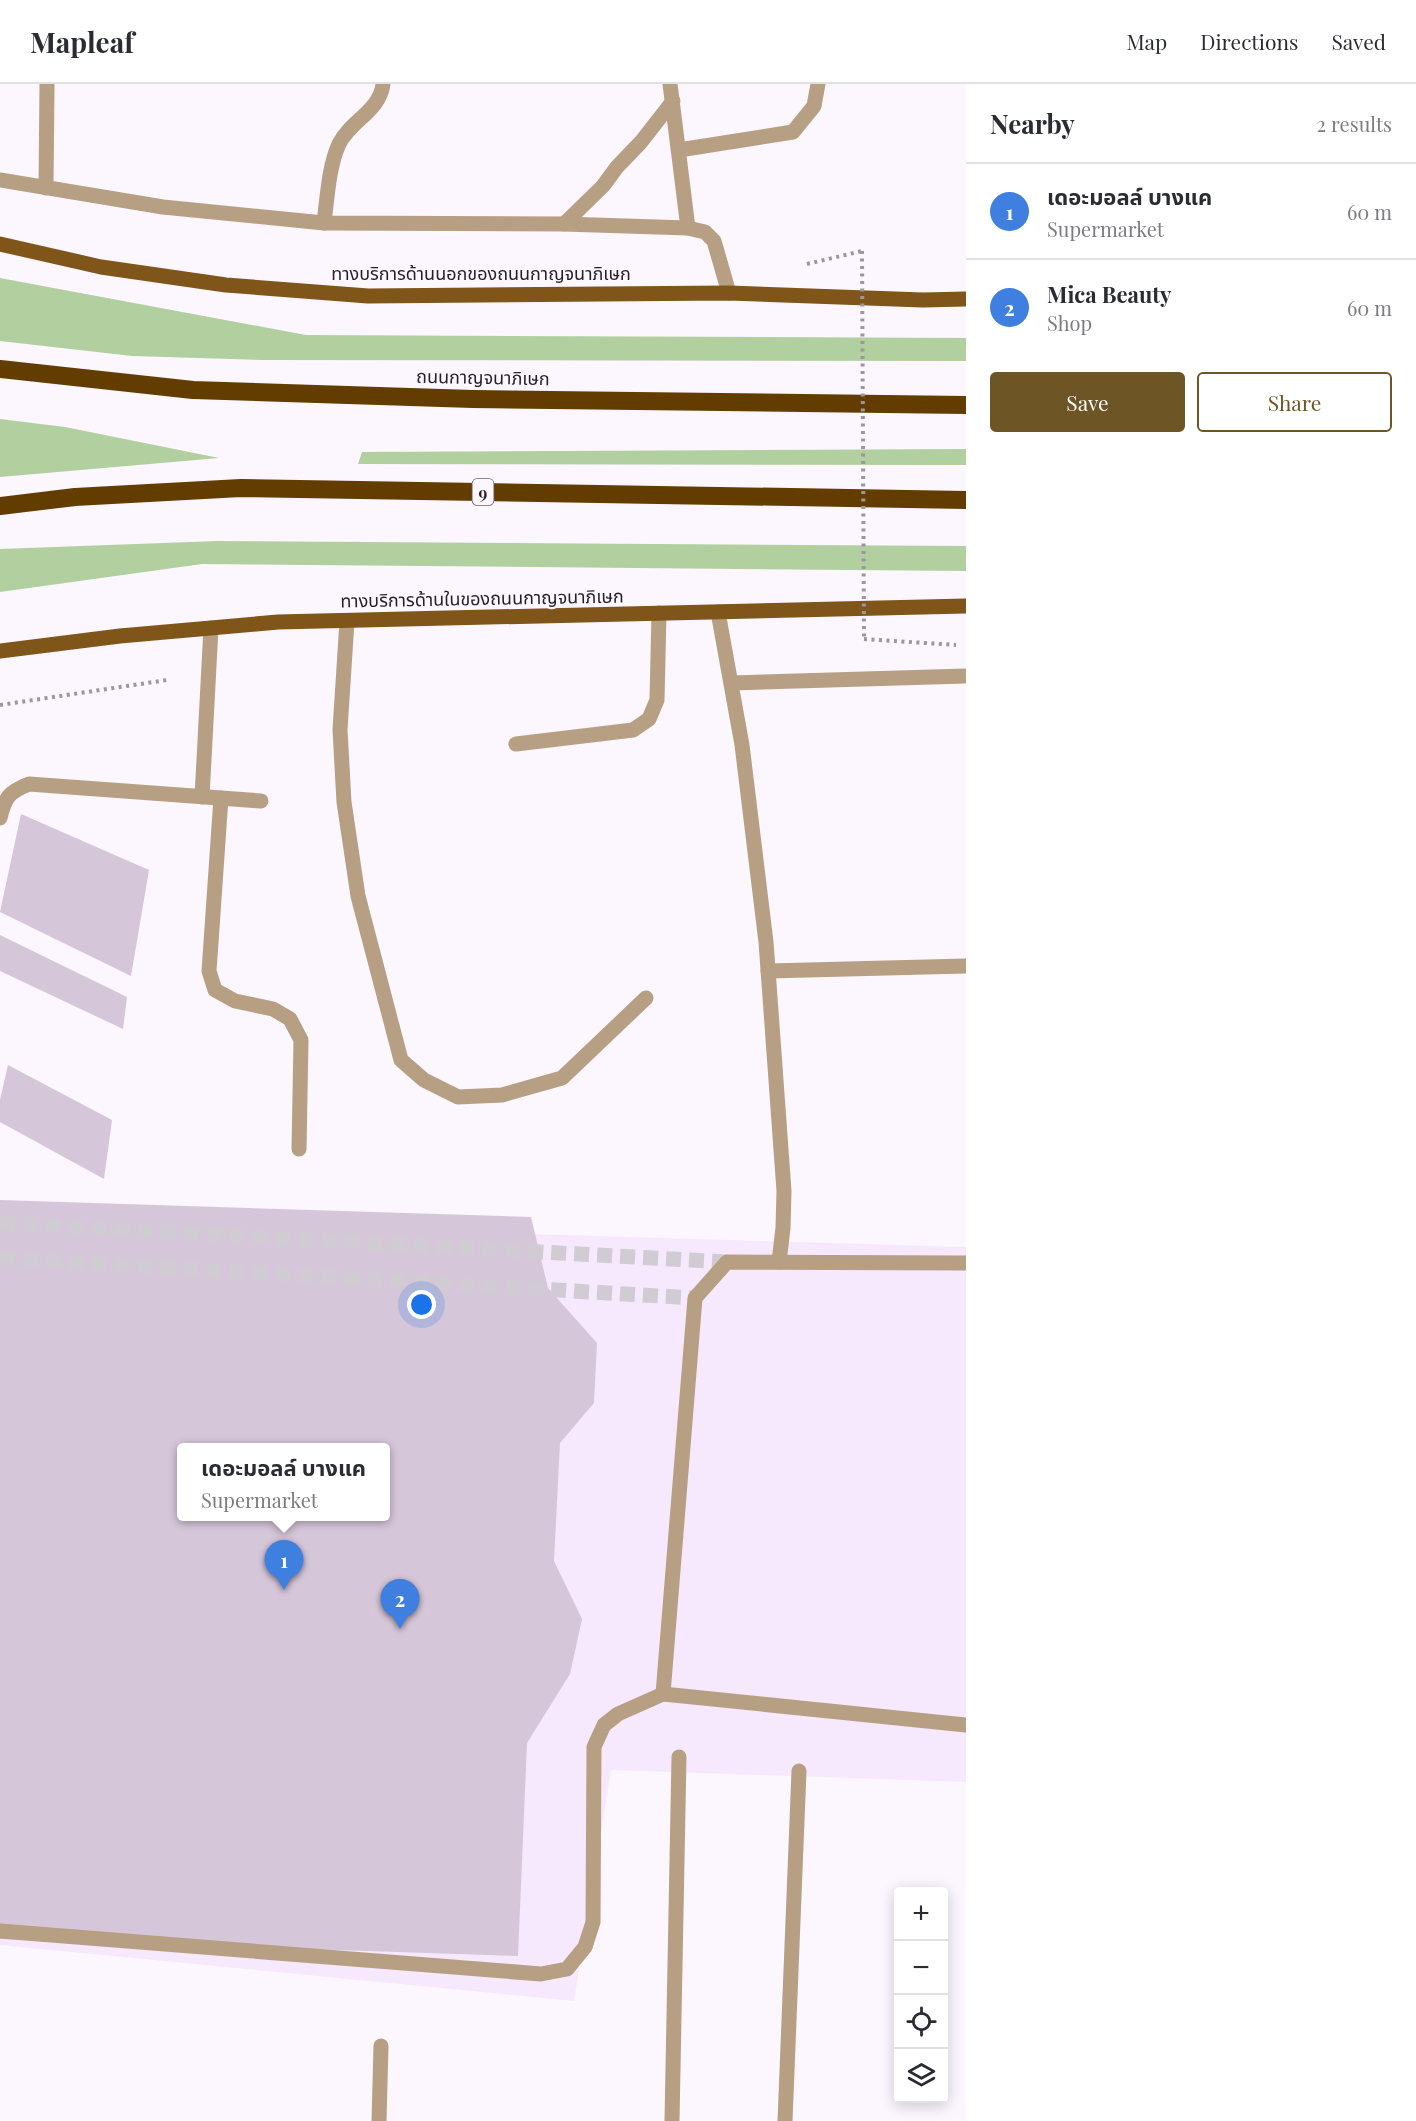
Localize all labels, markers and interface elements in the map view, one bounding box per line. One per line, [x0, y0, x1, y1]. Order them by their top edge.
text: Mapleaf [30, 23, 134, 60]
text: Map [1126, 27, 1167, 55]
text: Directions [1200, 27, 1298, 55]
text: Saved [1331, 27, 1386, 55]
text: Nearby [990, 106, 1075, 141]
text: 2 results [1317, 110, 1392, 137]
text: เดอะมอลล์ บางแค [1047, 181, 1212, 211]
text: 1 [1006, 198, 1013, 225]
text: 60 m [1347, 198, 1392, 225]
text: Supermarket [1047, 215, 1164, 242]
street label: ทางบริการด้านนอกของถนนกาญจนาภิเษก [331, 261, 631, 285]
text: Mica Beauty [1047, 279, 1171, 309]
text: 2 [1004, 294, 1015, 321]
text: 60 m [1347, 294, 1392, 321]
text: Shop [1047, 309, 1092, 336]
street label: ถนนกาญจนาภิเษก [416, 364, 550, 390]
button: Save [990, 372, 1185, 432]
button: Share [1197, 372, 1392, 432]
road number: 9 [472, 479, 494, 505]
street label: ทางบริการด้านในของถนนกาญจนาภิเษก [340, 584, 624, 612]
your location [407, 1290, 436, 1319]
popup [177, 1443, 390, 1521]
text: เดอะมอลล์ บางแค [201, 1452, 366, 1482]
text: Supermarket [201, 1486, 318, 1513]
pin: 1 [264, 1540, 304, 1590]
pin: 2 [380, 1580, 420, 1629]
map controls [894, 1887, 948, 2103]
button: + [894, 1887, 948, 1941]
button: − [894, 1941, 948, 1995]
button: locate [894, 1995, 948, 2049]
button: layers [894, 2049, 948, 2103]

